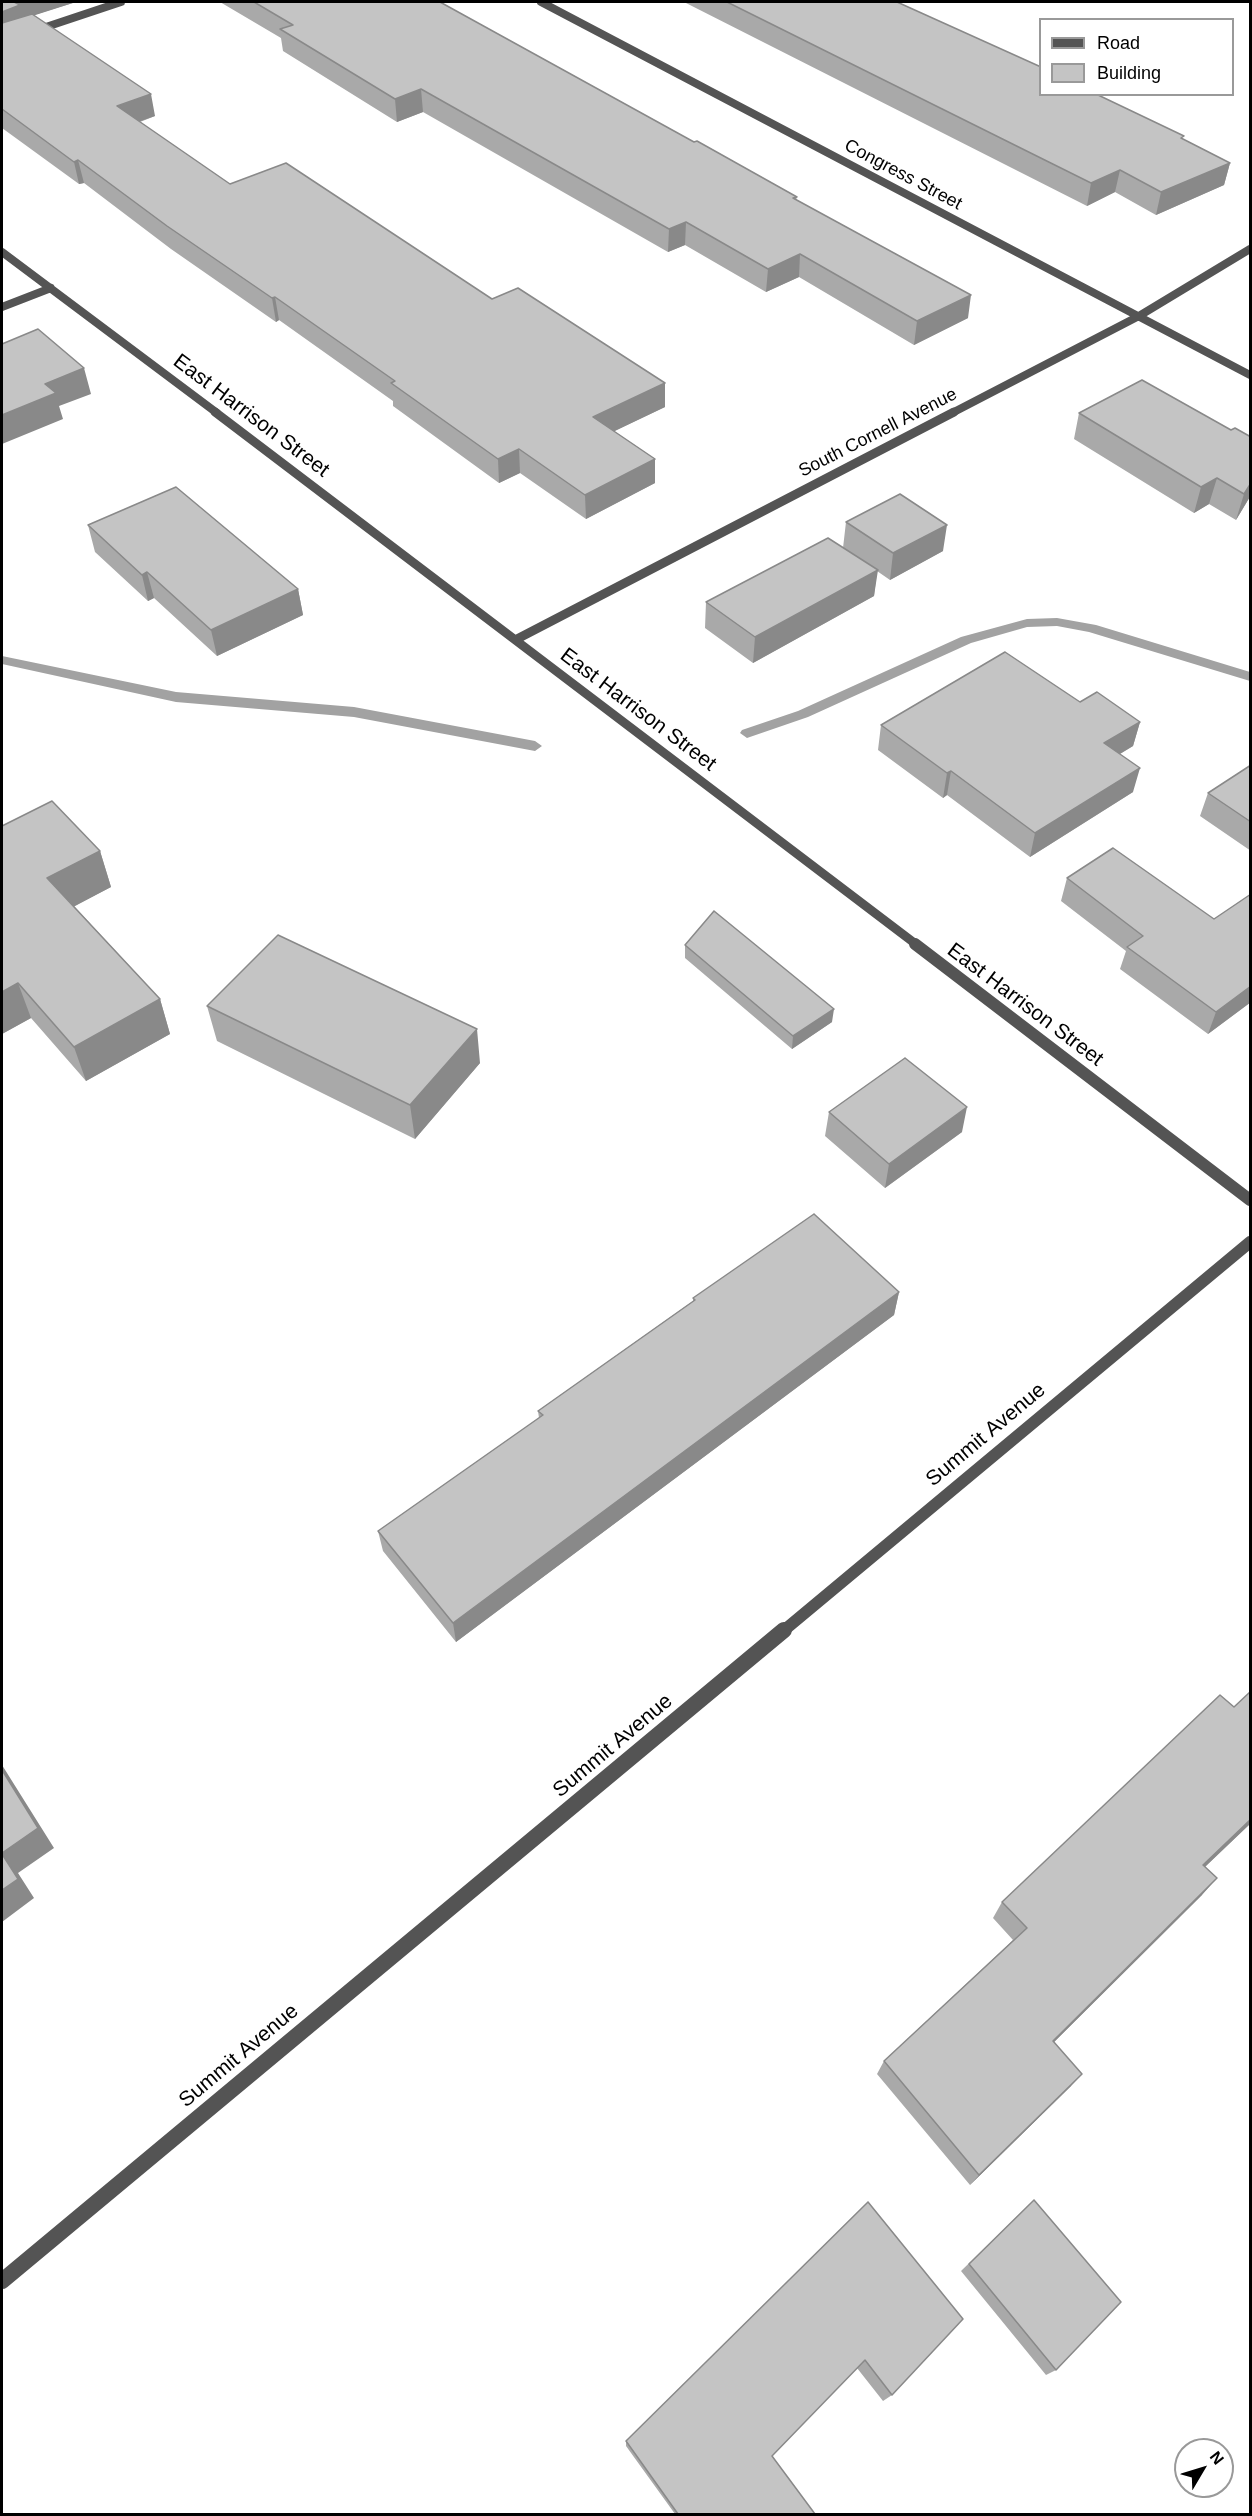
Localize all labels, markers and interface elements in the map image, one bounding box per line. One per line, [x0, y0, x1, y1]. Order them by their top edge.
legend [1039, 18, 1234, 96]
text: Road [1097, 33, 1140, 53]
text: Building [1097, 63, 1161, 83]
street label: Congress Street [841, 135, 965, 215]
street label: East Harrison Street [168, 349, 334, 483]
street label: South Cornell Avenue [795, 384, 961, 482]
street label: East Harrison Street [555, 643, 721, 777]
street label: East Harrison Street [942, 938, 1108, 1072]
street label: Summit Avenue [921, 1378, 1051, 1492]
street label: Summit Avenue [548, 1689, 678, 1803]
street label: Summit Avenue [174, 1999, 304, 2113]
north arrow [1174, 2438, 1234, 2498]
text: N [1207, 2448, 1227, 2468]

